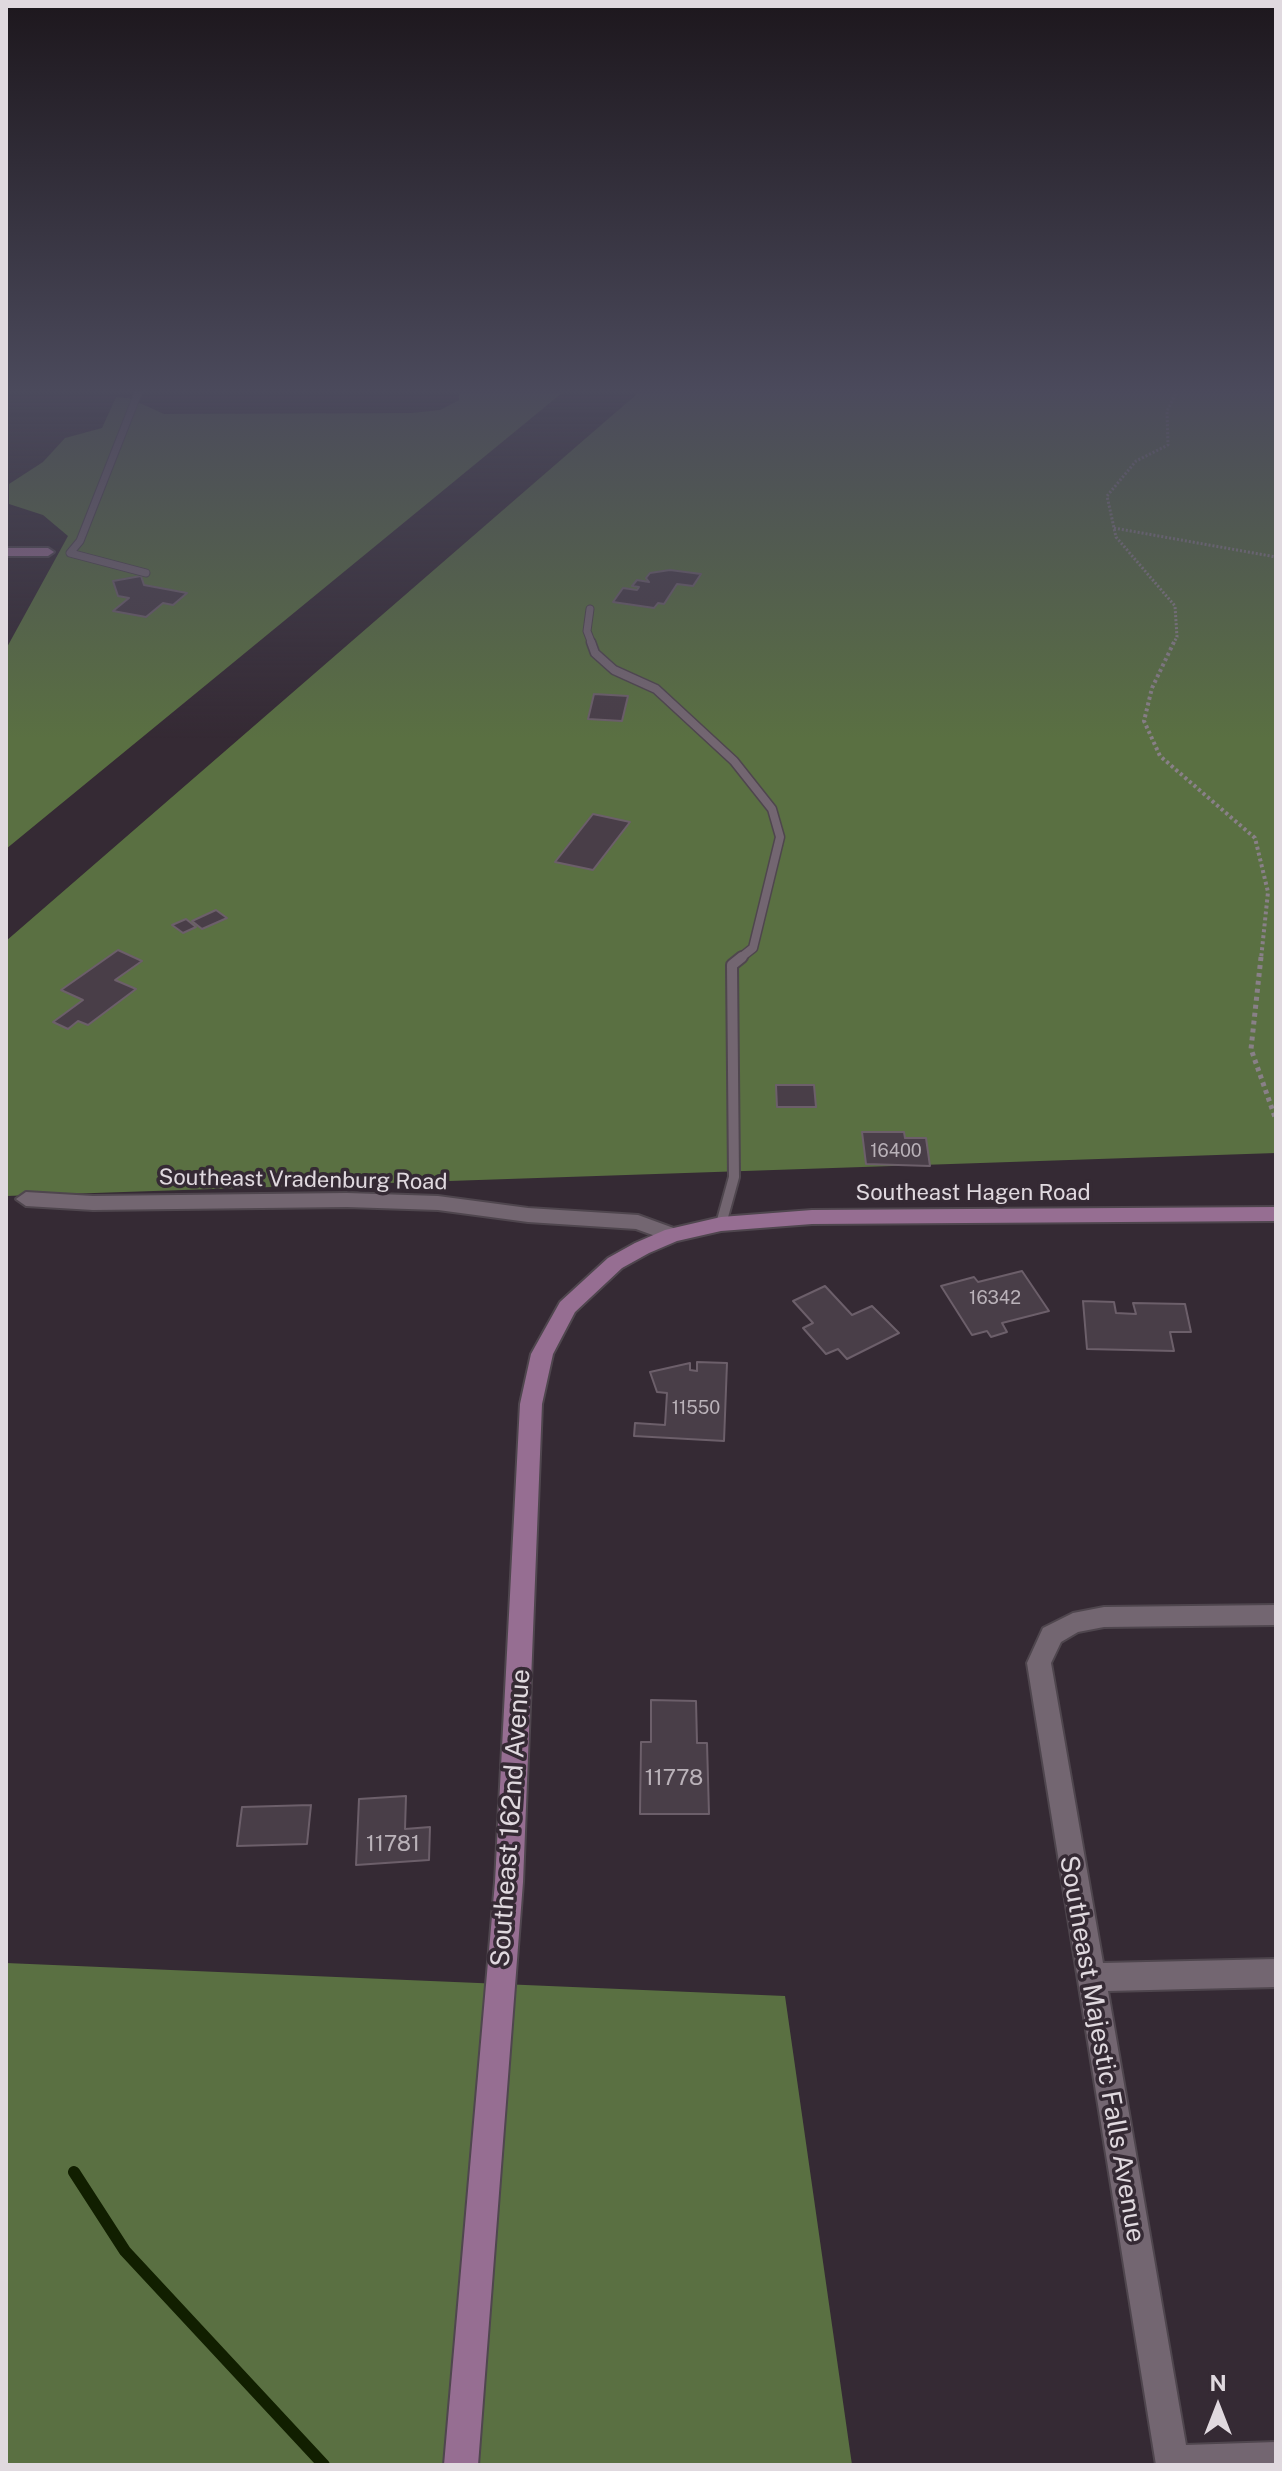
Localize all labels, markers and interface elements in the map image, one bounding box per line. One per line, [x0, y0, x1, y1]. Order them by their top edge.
house number: 16400 [870, 1140, 922, 1162]
street label: Southeast Vradenburg Road [158, 1164, 448, 1196]
street label: Southeast Hagen Road [855, 1180, 1091, 1206]
house number: 16342 [969, 1287, 1021, 1309]
house number: 11550 [672, 1397, 720, 1419]
street label: Southeast 162nd Avenue [485, 1668, 537, 1968]
house number: 11778 [645, 1765, 703, 1791]
house number: 11781 [366, 1831, 420, 1857]
street label: Southeast Majestic Falls Avenue [1053, 1853, 1151, 2245]
north arrow [1178, 2367, 1258, 2447]
text: N [1209, 2370, 1227, 2396]

